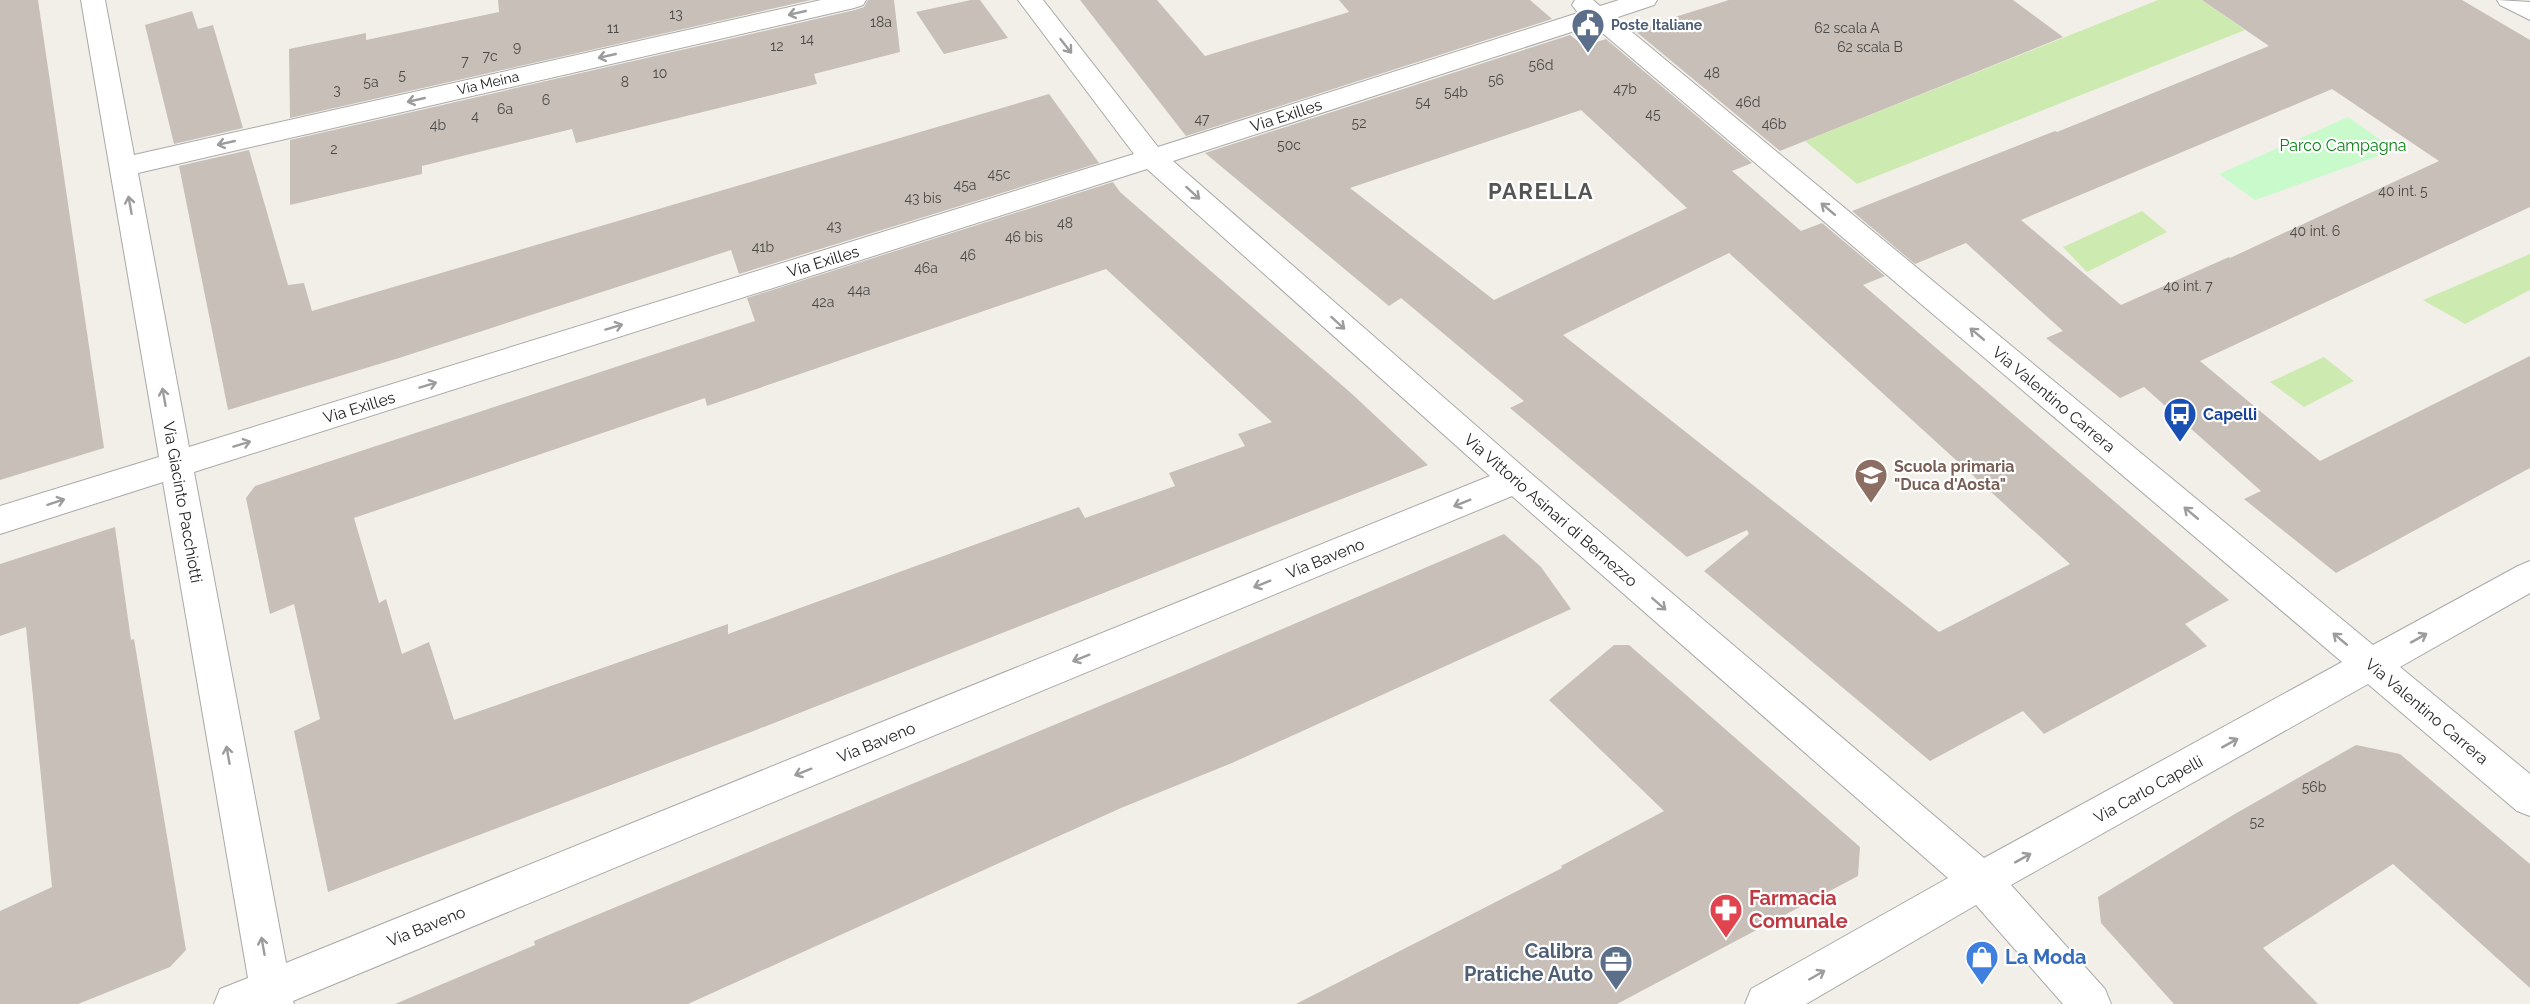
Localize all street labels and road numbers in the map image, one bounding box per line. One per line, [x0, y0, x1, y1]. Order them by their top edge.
street label: Via Meina [456, 68, 520, 98]
street label: Via Exilles [1248, 95, 1325, 136]
street label: Via Exilles [785, 241, 862, 281]
street label: Via Valentino Carrera [1988, 342, 2119, 456]
street label: Via Exilles [321, 387, 398, 427]
street label: Via Giacinto Pacchiotti [159, 420, 206, 584]
street label: Via Vittorio Asinari di Bernezzo [1460, 430, 1641, 591]
street label: Via Baveno [1283, 534, 1367, 583]
street label: Via Valentino Carrera [2361, 654, 2492, 768]
street label: Via Baveno [834, 718, 918, 767]
street label: Via Carlo Capelli [2090, 752, 2206, 827]
street label: Via Baveno [384, 902, 468, 951]

